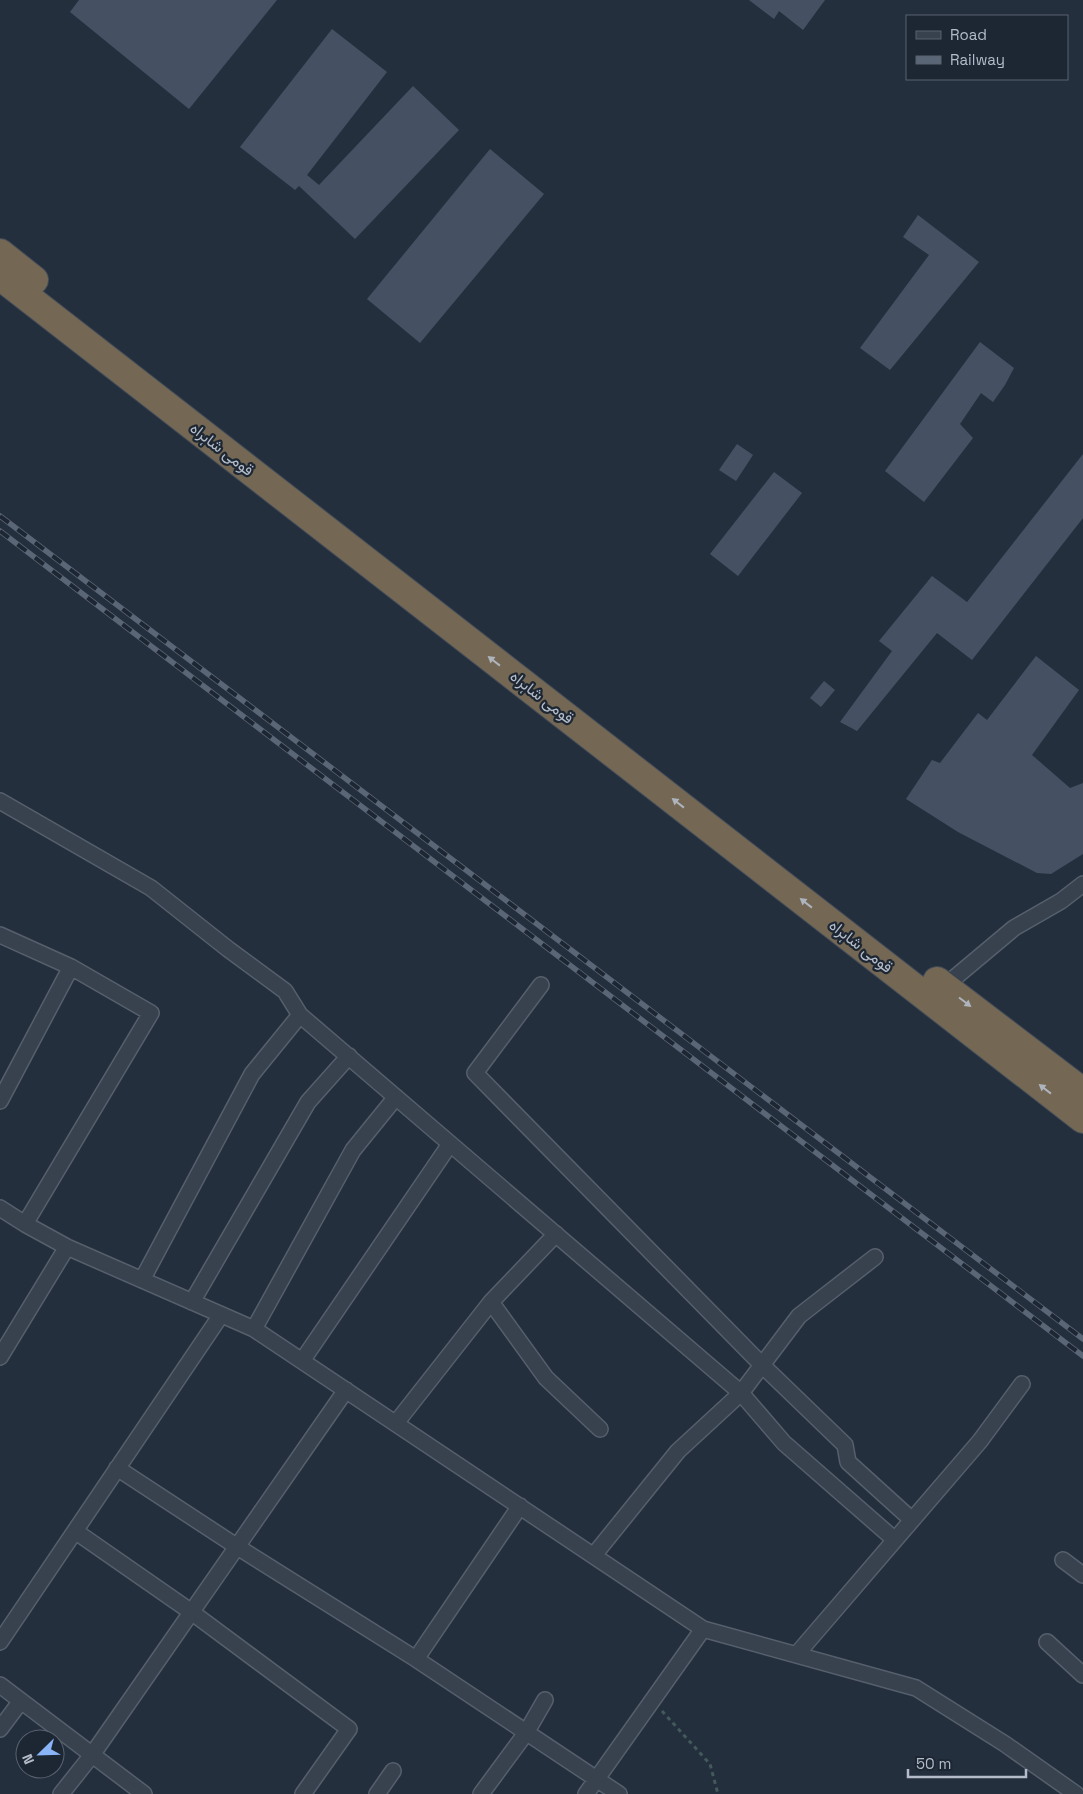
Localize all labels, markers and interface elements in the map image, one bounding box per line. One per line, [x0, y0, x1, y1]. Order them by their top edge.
legend [906, 15, 1068, 80]
text: Road [950, 25, 987, 44]
text: Railway [950, 50, 1005, 69]
street label: قومی شاہراہ [186, 418, 258, 480]
one-way arrow [488, 655, 501, 666]
street label: قومی شاہراہ [506, 666, 578, 728]
one-way arrow [672, 798, 685, 809]
one-way arrow [800, 898, 813, 909]
street label: قومی شاہراہ [825, 915, 897, 977]
one-way arrow [958, 997, 971, 1008]
one-way arrow [1038, 1084, 1051, 1094]
north arrow [15, 1729, 65, 1779]
scale bar [908, 1746, 1026, 1778]
text: N [18, 1751, 38, 1767]
text: 50 m [916, 1754, 951, 1773]

